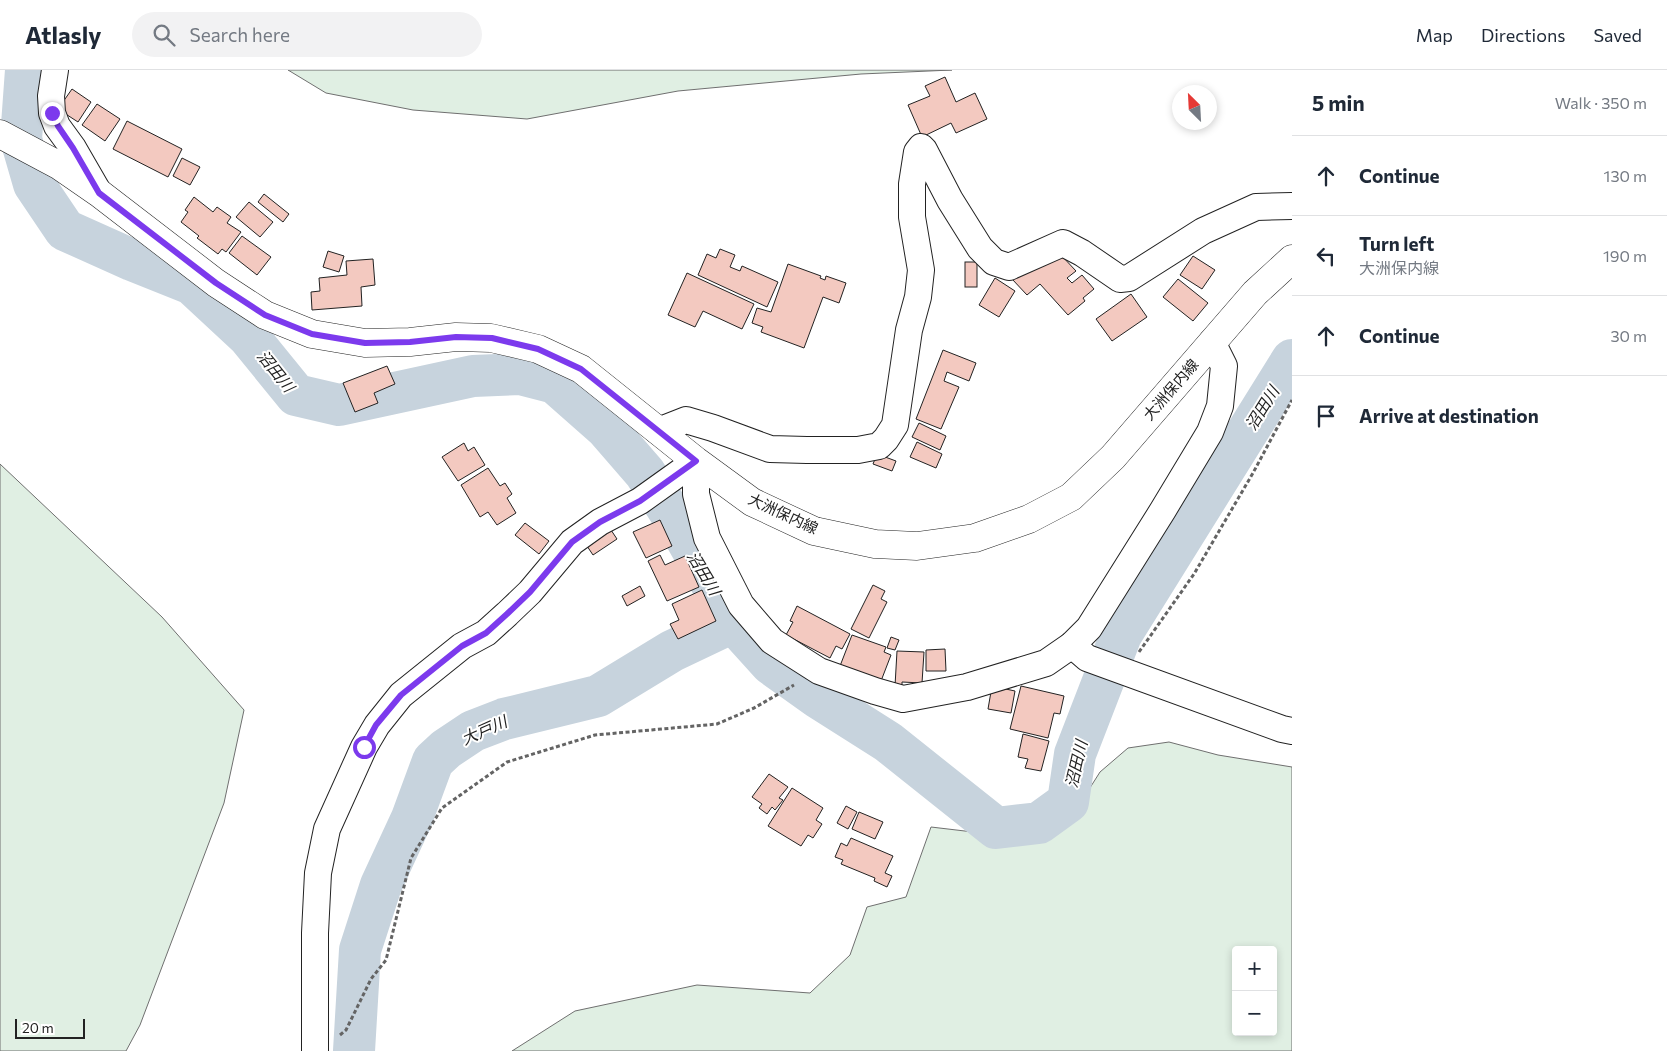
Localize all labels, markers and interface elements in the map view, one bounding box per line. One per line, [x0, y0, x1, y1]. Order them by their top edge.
search box [132, 12, 482, 57]
text: Atlasly [25, 20, 102, 49]
icon: search [150, 21, 178, 49]
text: Search here [190, 23, 290, 46]
text: Map [1416, 24, 1453, 46]
text: Directions [1481, 24, 1565, 46]
text: Saved [1593, 24, 1642, 46]
north arrow [1172, 85, 1217, 130]
text: 5 min [1312, 90, 1365, 115]
text: Walk · 350 m [1555, 93, 1647, 112]
route end [41, 102, 64, 125]
icon: ahead [1312, 162, 1340, 190]
text: Continue [1359, 164, 1439, 187]
text: 130 m [1604, 166, 1647, 185]
text: Turn left [1359, 232, 1434, 255]
icon: left [1312, 242, 1340, 270]
text: 190 m [1603, 246, 1647, 265]
text: 大洲保内線 [1359, 258, 1439, 277]
icon: ahead [1312, 322, 1340, 350]
text: Continue [1359, 324, 1439, 347]
text: 30 m [1610, 326, 1647, 345]
water label: 沼田川 [254, 346, 300, 397]
street label: 大洲保内線 [1139, 355, 1202, 424]
water label: 沼田川 [1241, 381, 1283, 433]
icon: arrive [1312, 402, 1340, 430]
text: Arrive at destination [1359, 404, 1539, 427]
street label: 大洲保内線 [746, 489, 821, 537]
water label: 沼田川 [684, 547, 726, 600]
water label: 大戸川 [458, 710, 511, 748]
route start [353, 736, 376, 759]
water label: 沼田川 [1061, 736, 1091, 789]
map controls [1232, 946, 1277, 1036]
button: + [1232, 946, 1277, 991]
button: − [1232, 991, 1277, 1036]
scale bar [15, 1016, 85, 1039]
text: 20 m [22, 1019, 54, 1036]

